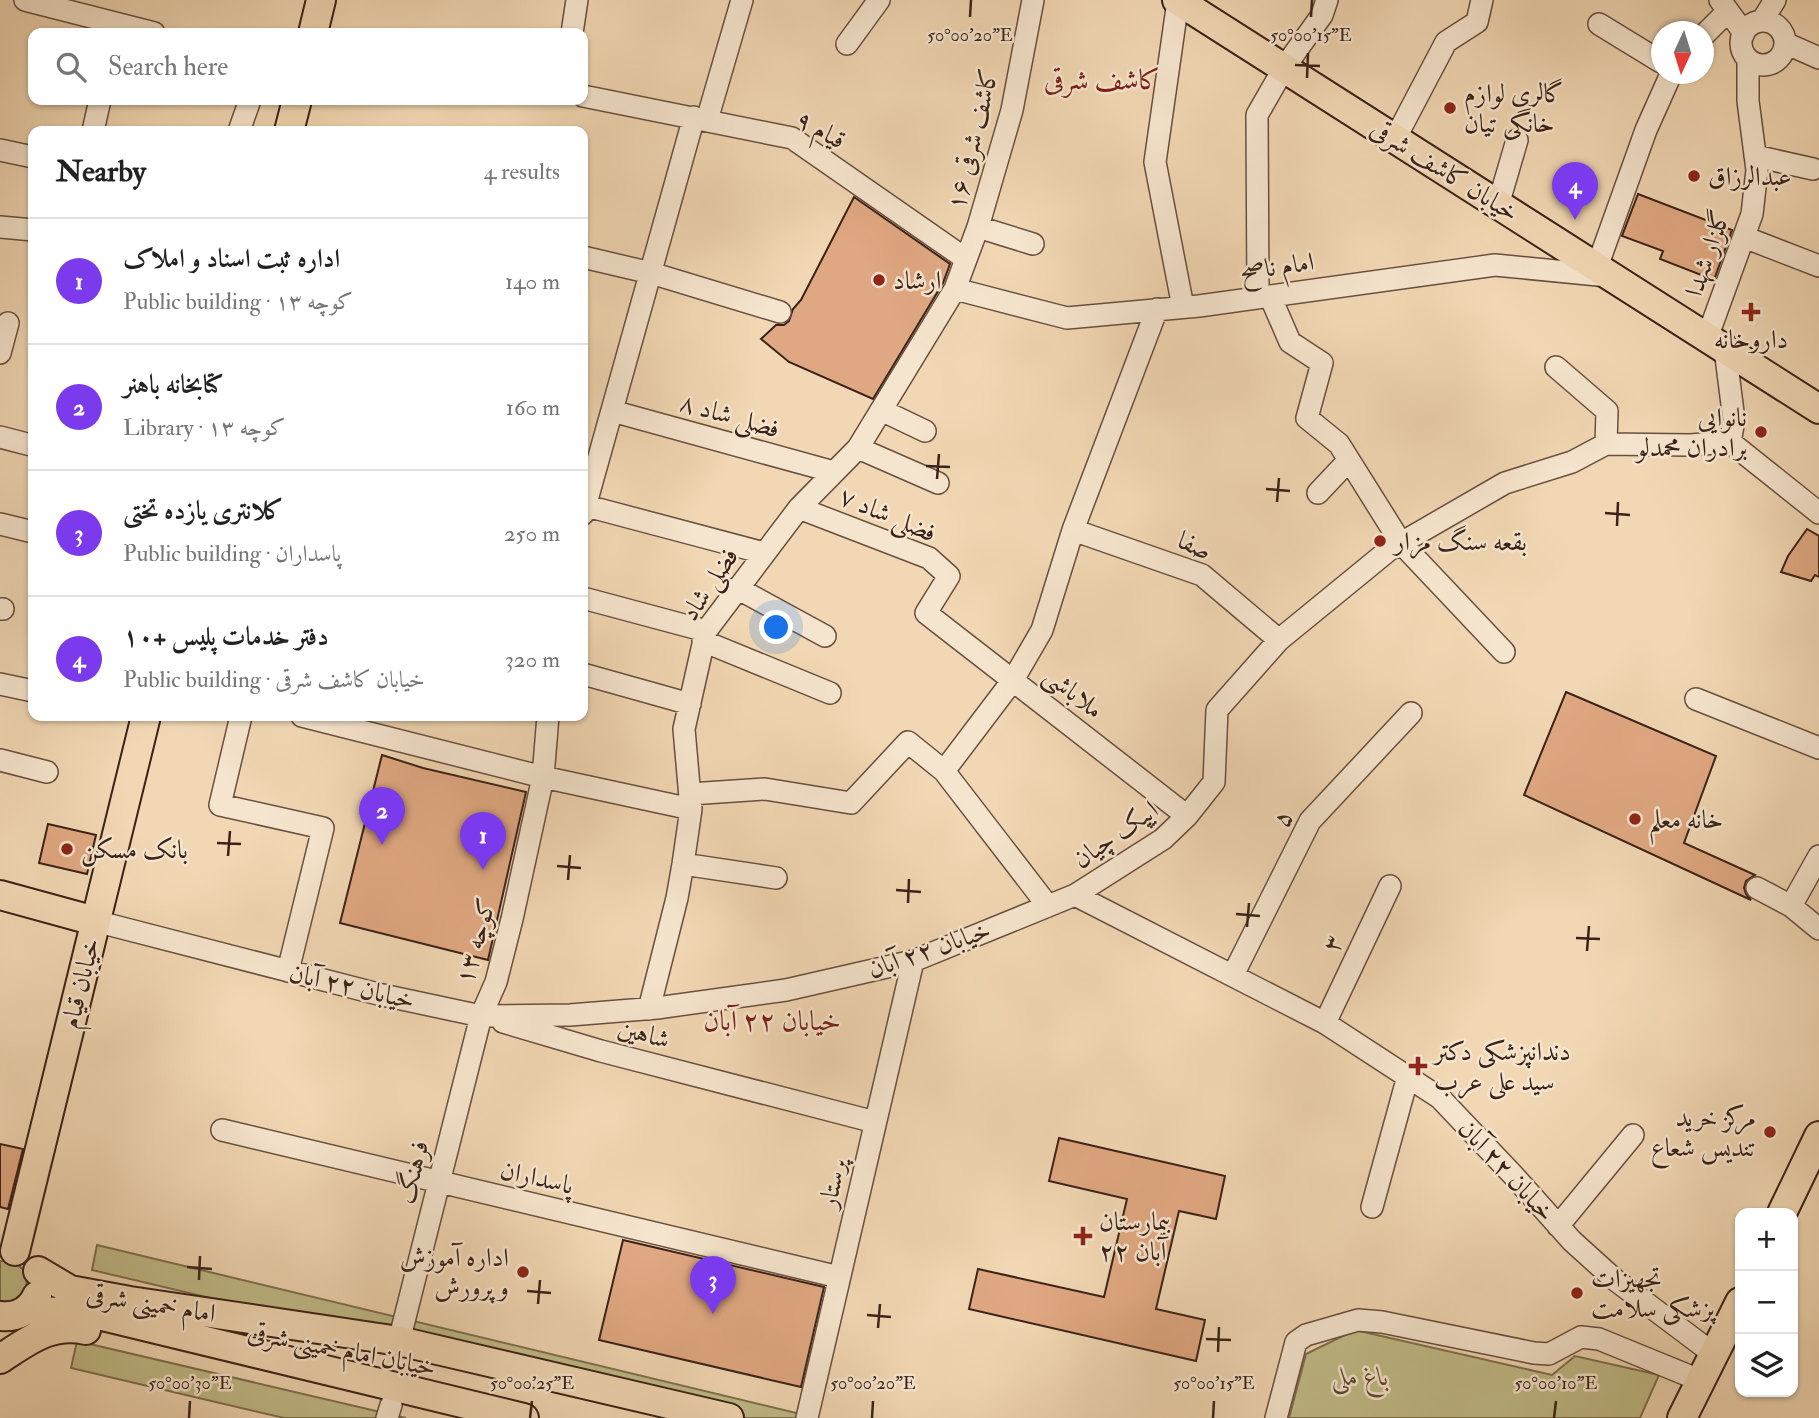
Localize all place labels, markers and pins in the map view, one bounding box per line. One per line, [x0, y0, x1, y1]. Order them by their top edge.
place label: گالری لوازم خانگی تیان [1464, 78, 1564, 141]
marker: گالری لوازم خانگی تیان [1442, 100, 1458, 116]
place label: عبدالرزاق [1708, 161, 1792, 193]
pin: 4 [1552, 162, 1598, 220]
marker: عبدالرزاق [1686, 168, 1702, 184]
place label: ارشاد [893, 265, 941, 297]
marker: ارشاد [871, 272, 887, 288]
marker: داروخانه [1743, 304, 1759, 320]
place label: داروخانه [1714, 324, 1788, 356]
place label: نانوایی برادران محمدلو [1633, 402, 1747, 464]
marker: نانوایی برادران محمدلو [1753, 424, 1769, 440]
place label: بقعه سنگ مزار [1391, 525, 1527, 559]
marker: بقعه سنگ مزار [1372, 533, 1388, 549]
pin: 2 [359, 787, 405, 845]
place label: خانه معلم [1649, 804, 1723, 845]
marker: خانه معلم [1627, 811, 1643, 827]
pin: 1 [460, 812, 506, 870]
place label: بانک مسکن [81, 834, 188, 867]
marker: بانک مسکن [59, 841, 75, 857]
place label: دندانپزشکی دکتر سید علی عرب [1431, 1036, 1571, 1100]
marker: دندانپزشکی دکتر سید علی عرب [1408, 1056, 1428, 1076]
place label: مرکز خرید تندیس شعاع [1651, 1102, 1756, 1169]
marker: مرکز خرید تندیس شعاع [1762, 1124, 1778, 1140]
place label: بیمارستان ۲۲ آبان [1099, 1206, 1171, 1268]
marker: بیمارستان ۲۲ آبان [1073, 1226, 1093, 1246]
place label: اداره آموزش و پرورش [400, 1242, 509, 1304]
pin: 3 [690, 1256, 736, 1314]
place label: تجهیزات پزشکی سلامت [1591, 1263, 1717, 1326]
marker: اداره آموزش و پرورش [515, 1264, 531, 1280]
marker: تجهیزات پزشکی سلامت [1569, 1285, 1585, 1301]

